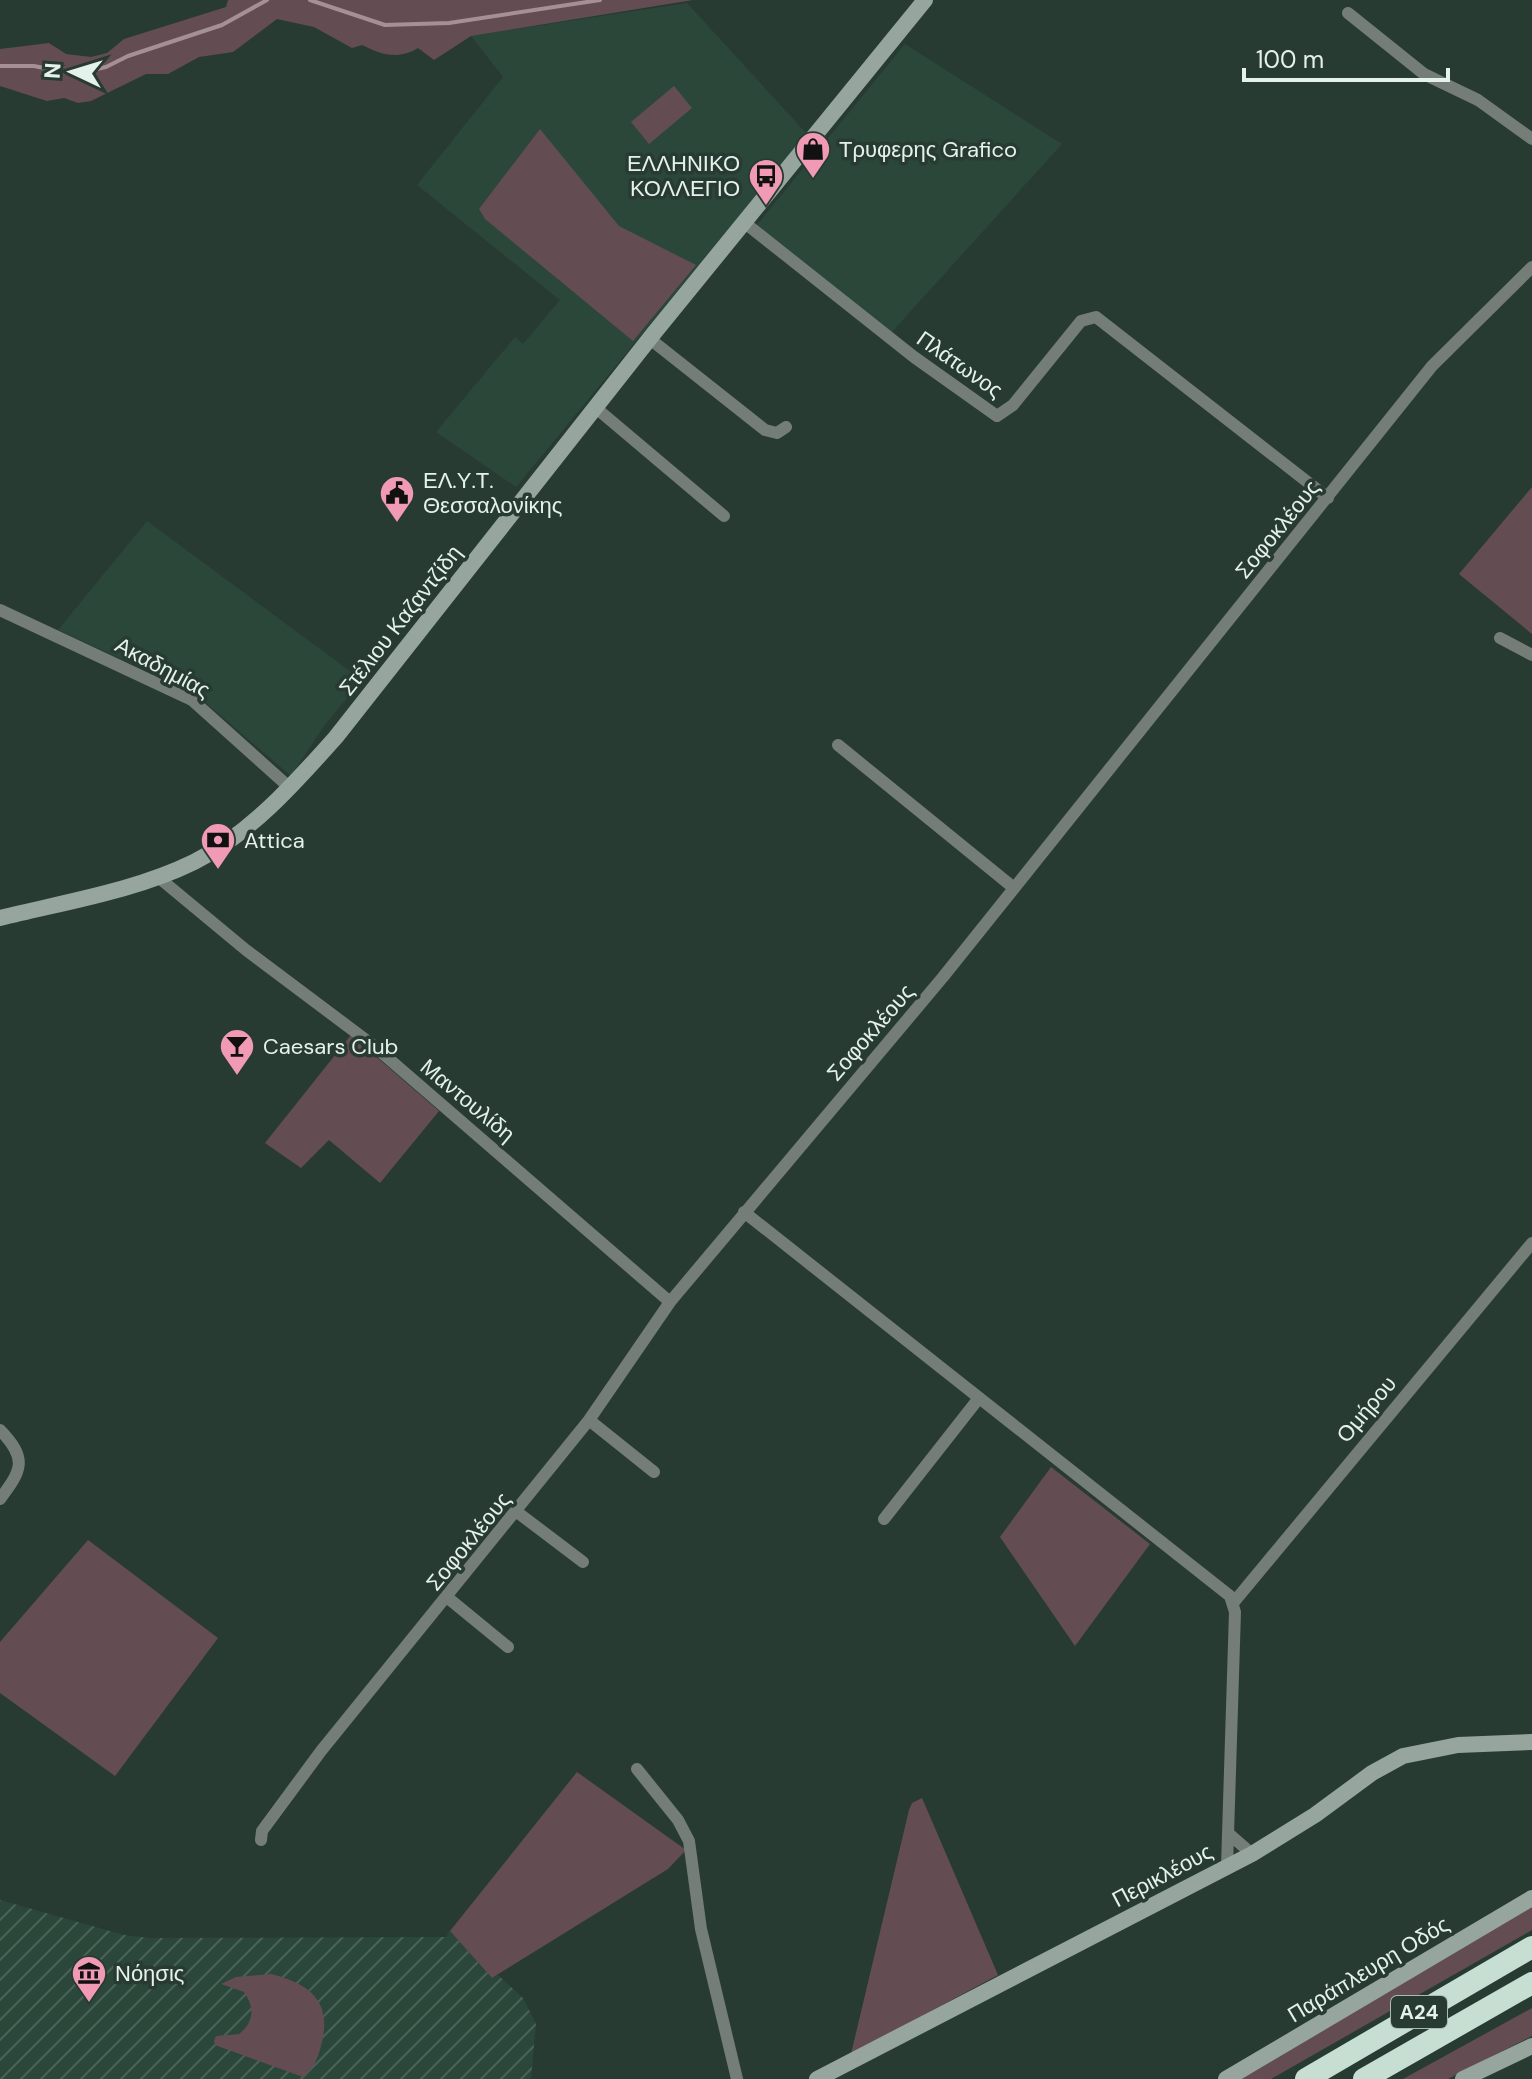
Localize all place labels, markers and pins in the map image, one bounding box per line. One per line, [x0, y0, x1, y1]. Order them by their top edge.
shop icon: Τρυφερης Grafico [794, 130, 832, 180]
place label: Τρυφερης Grafico [839, 135, 1017, 164]
place label: ΕΛΛΗΝΙΚΟ ΚΟΛΛΕΓΙΟ [627, 149, 740, 203]
bus stop icon: ΕΛΛΗΝΙΚΟ ΚΟΛΛΕΓΙΟ [747, 157, 785, 207]
place label: ΕΛ.Υ.Τ. Θεσσαλονίκης [423, 466, 562, 520]
public building icon: ΕΛ.Υ.Τ. Θεσσαλονίκης [378, 474, 416, 524]
bank icon: Attica [199, 821, 237, 871]
place label: Attica [244, 826, 305, 855]
bar icon: Caesars Club [218, 1027, 256, 1077]
place label: Caesars Club [263, 1032, 398, 1061]
museum icon: Νόησις [70, 1954, 108, 2004]
place label: Νόησις [115, 1959, 184, 1988]

